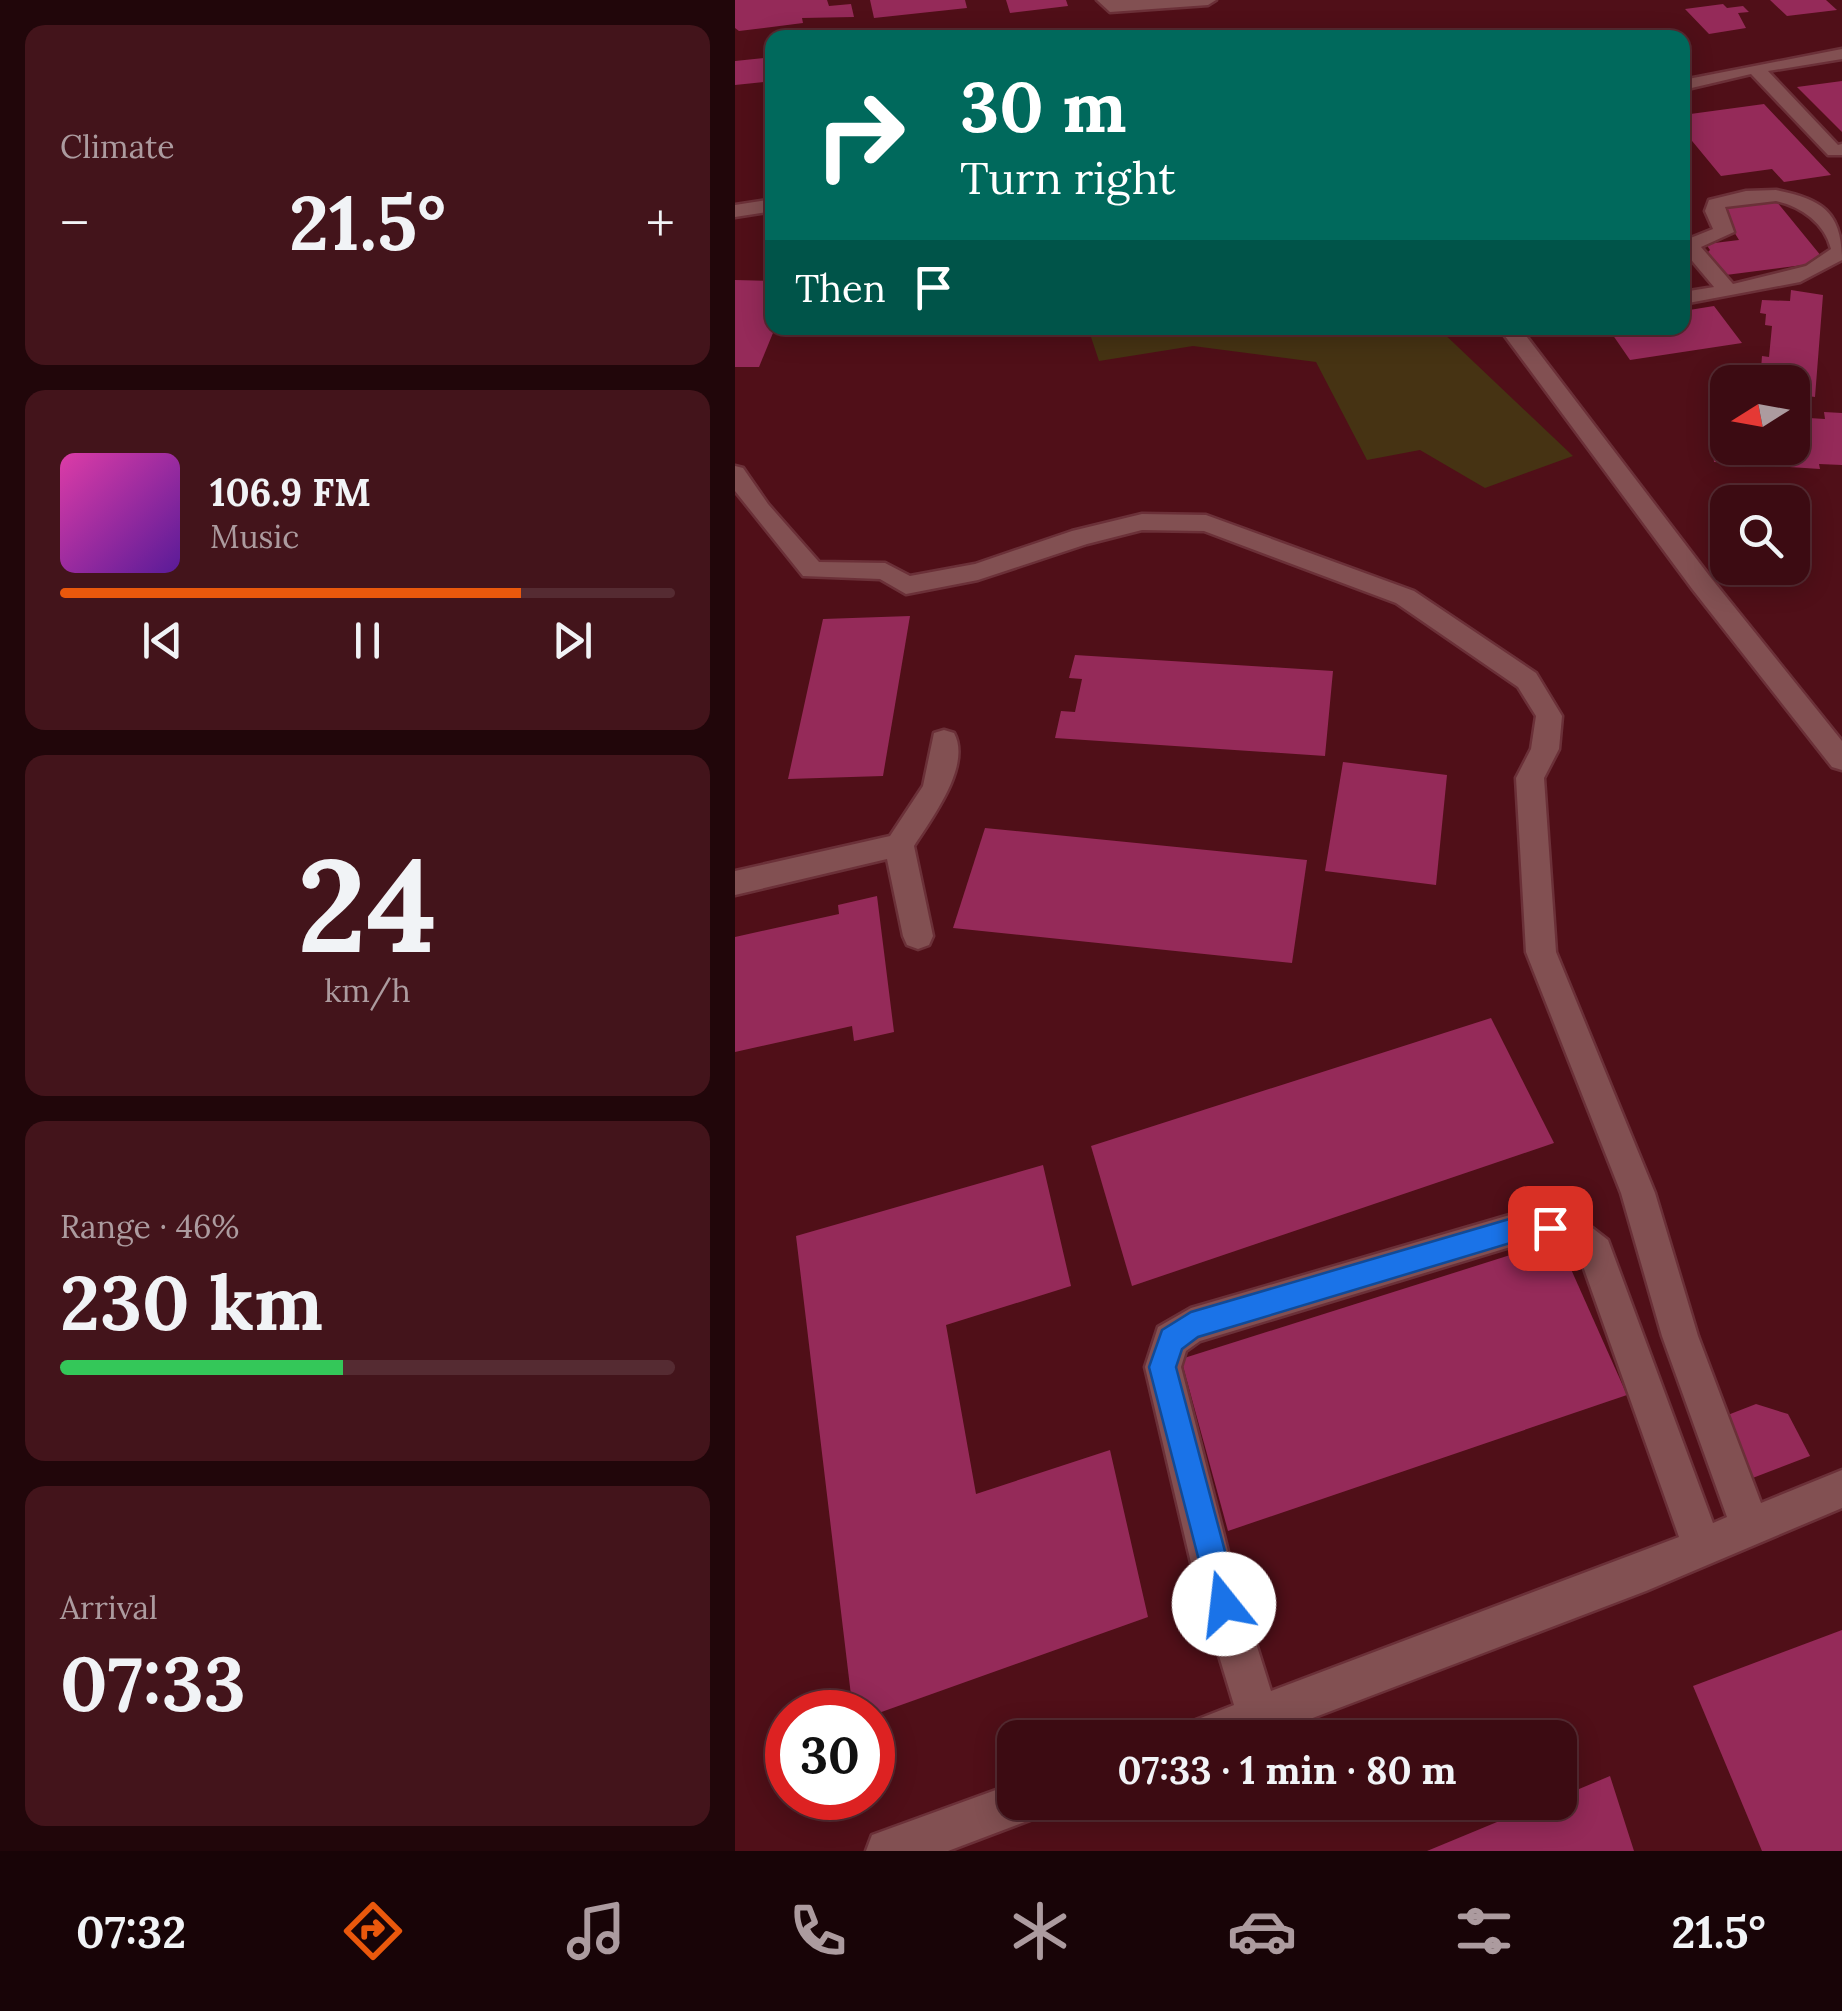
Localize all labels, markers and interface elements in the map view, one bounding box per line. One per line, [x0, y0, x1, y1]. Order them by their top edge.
text: 30 m [960, 62, 1127, 151]
icon: right [795, 70, 925, 200]
text: Climate [60, 126, 175, 167]
text: Turn right [960, 149, 1176, 206]
text: 21.5° [289, 175, 446, 271]
text: − [60, 188, 89, 258]
text: + [646, 188, 675, 258]
icon: arrive [906, 260, 961, 315]
text: Then [795, 264, 886, 312]
north arrow [1710, 365, 1810, 465]
map controls [1710, 365, 1810, 585]
text: 106.9 FM [210, 468, 371, 516]
button: search [1710, 485, 1810, 585]
text: Music [210, 516, 299, 557]
icon: previous [135, 613, 190, 668]
icon: pause [340, 613, 395, 668]
icon: next [545, 613, 600, 668]
text: 24 [297, 821, 438, 988]
text: km/h [324, 970, 411, 1011]
pin [1508, 1186, 1593, 1271]
icon: arrive [1523, 1201, 1578, 1256]
text: Range · 46% [60, 1206, 239, 1247]
text: 230 km [60, 1255, 323, 1351]
position arrow [1172, 1552, 1276, 1656]
text: Arrival [60, 1587, 158, 1628]
text: 07:33 [60, 1636, 246, 1732]
speed limit sign: 30 [765, 1690, 895, 1820]
text: 07:33 · 1 min · 80 m [1117, 1746, 1457, 1794]
icon: directions [338, 1896, 408, 1966]
icon: music [561, 1896, 631, 1966]
icon: phone [783, 1896, 853, 1966]
icon: climate [1005, 1896, 1075, 1966]
icon: car [1227, 1896, 1297, 1966]
icon: filters [1449, 1896, 1519, 1966]
text: 07:32 [76, 1903, 186, 1960]
text: 21.5° [1672, 1903, 1766, 1960]

